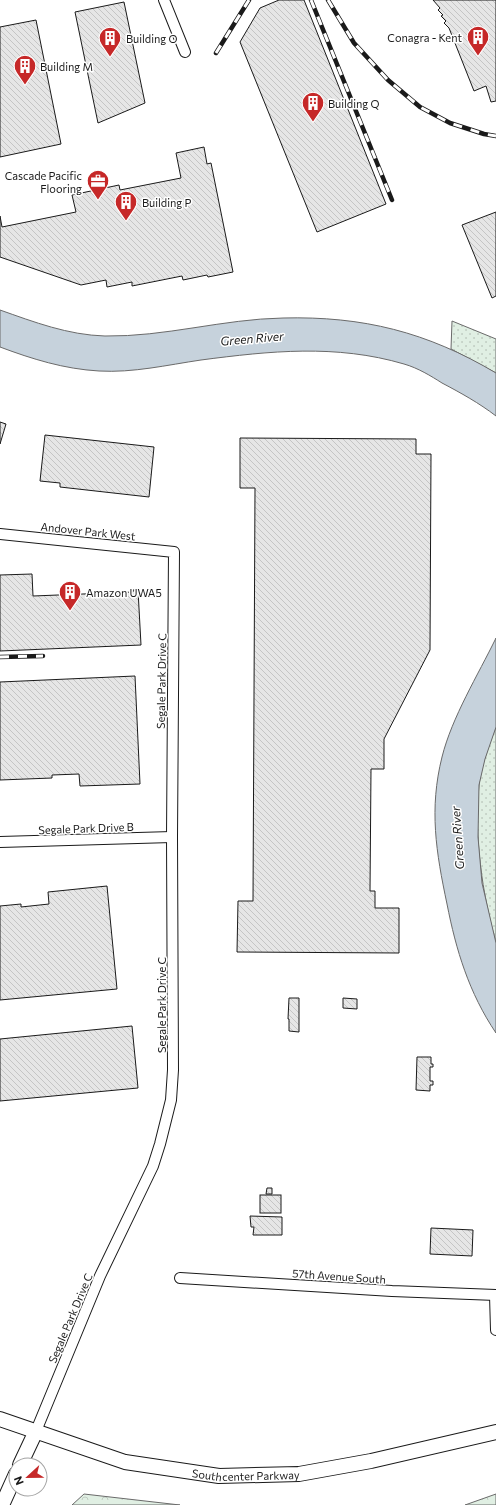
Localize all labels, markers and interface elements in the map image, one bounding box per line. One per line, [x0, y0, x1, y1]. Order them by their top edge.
building icon: Conagra - Kent [465, 24, 491, 57]
building icon: Building O [97, 25, 123, 58]
place label: Conagra - Kent [387, 31, 462, 44]
place label: Building O [126, 32, 177, 45]
building icon: Building M [12, 53, 38, 86]
place label: Building M [40, 60, 93, 73]
building icon: Building Q [300, 90, 326, 123]
place label: Building Q [328, 97, 379, 110]
office icon: Cascade Pacific Flooring [85, 168, 111, 201]
place label: Cascade Pacific Flooring [5, 169, 82, 195]
building icon: Building P [113, 189, 139, 222]
place label: Building P [142, 196, 191, 209]
water label: Green River [220, 328, 285, 348]
street label: Andover Park West [40, 520, 137, 542]
building icon: Amazon UWA5 [57, 579, 83, 612]
place label: Amazon UWA5 [86, 586, 162, 599]
street label: Segale Park Drive C [154, 633, 168, 729]
water label: Green River [448, 805, 466, 870]
street label: Segale Park Drive B [38, 820, 134, 836]
street label: Segale Park Drive C [155, 957, 168, 1053]
street label: 57th Avenue South [292, 1266, 386, 1286]
street label: Segale Park Drive C [45, 1271, 95, 1365]
north arrow [8, 1457, 48, 1497]
street label: Southcenter Parkway [191, 1466, 300, 1483]
text: N [11, 1475, 26, 1487]

